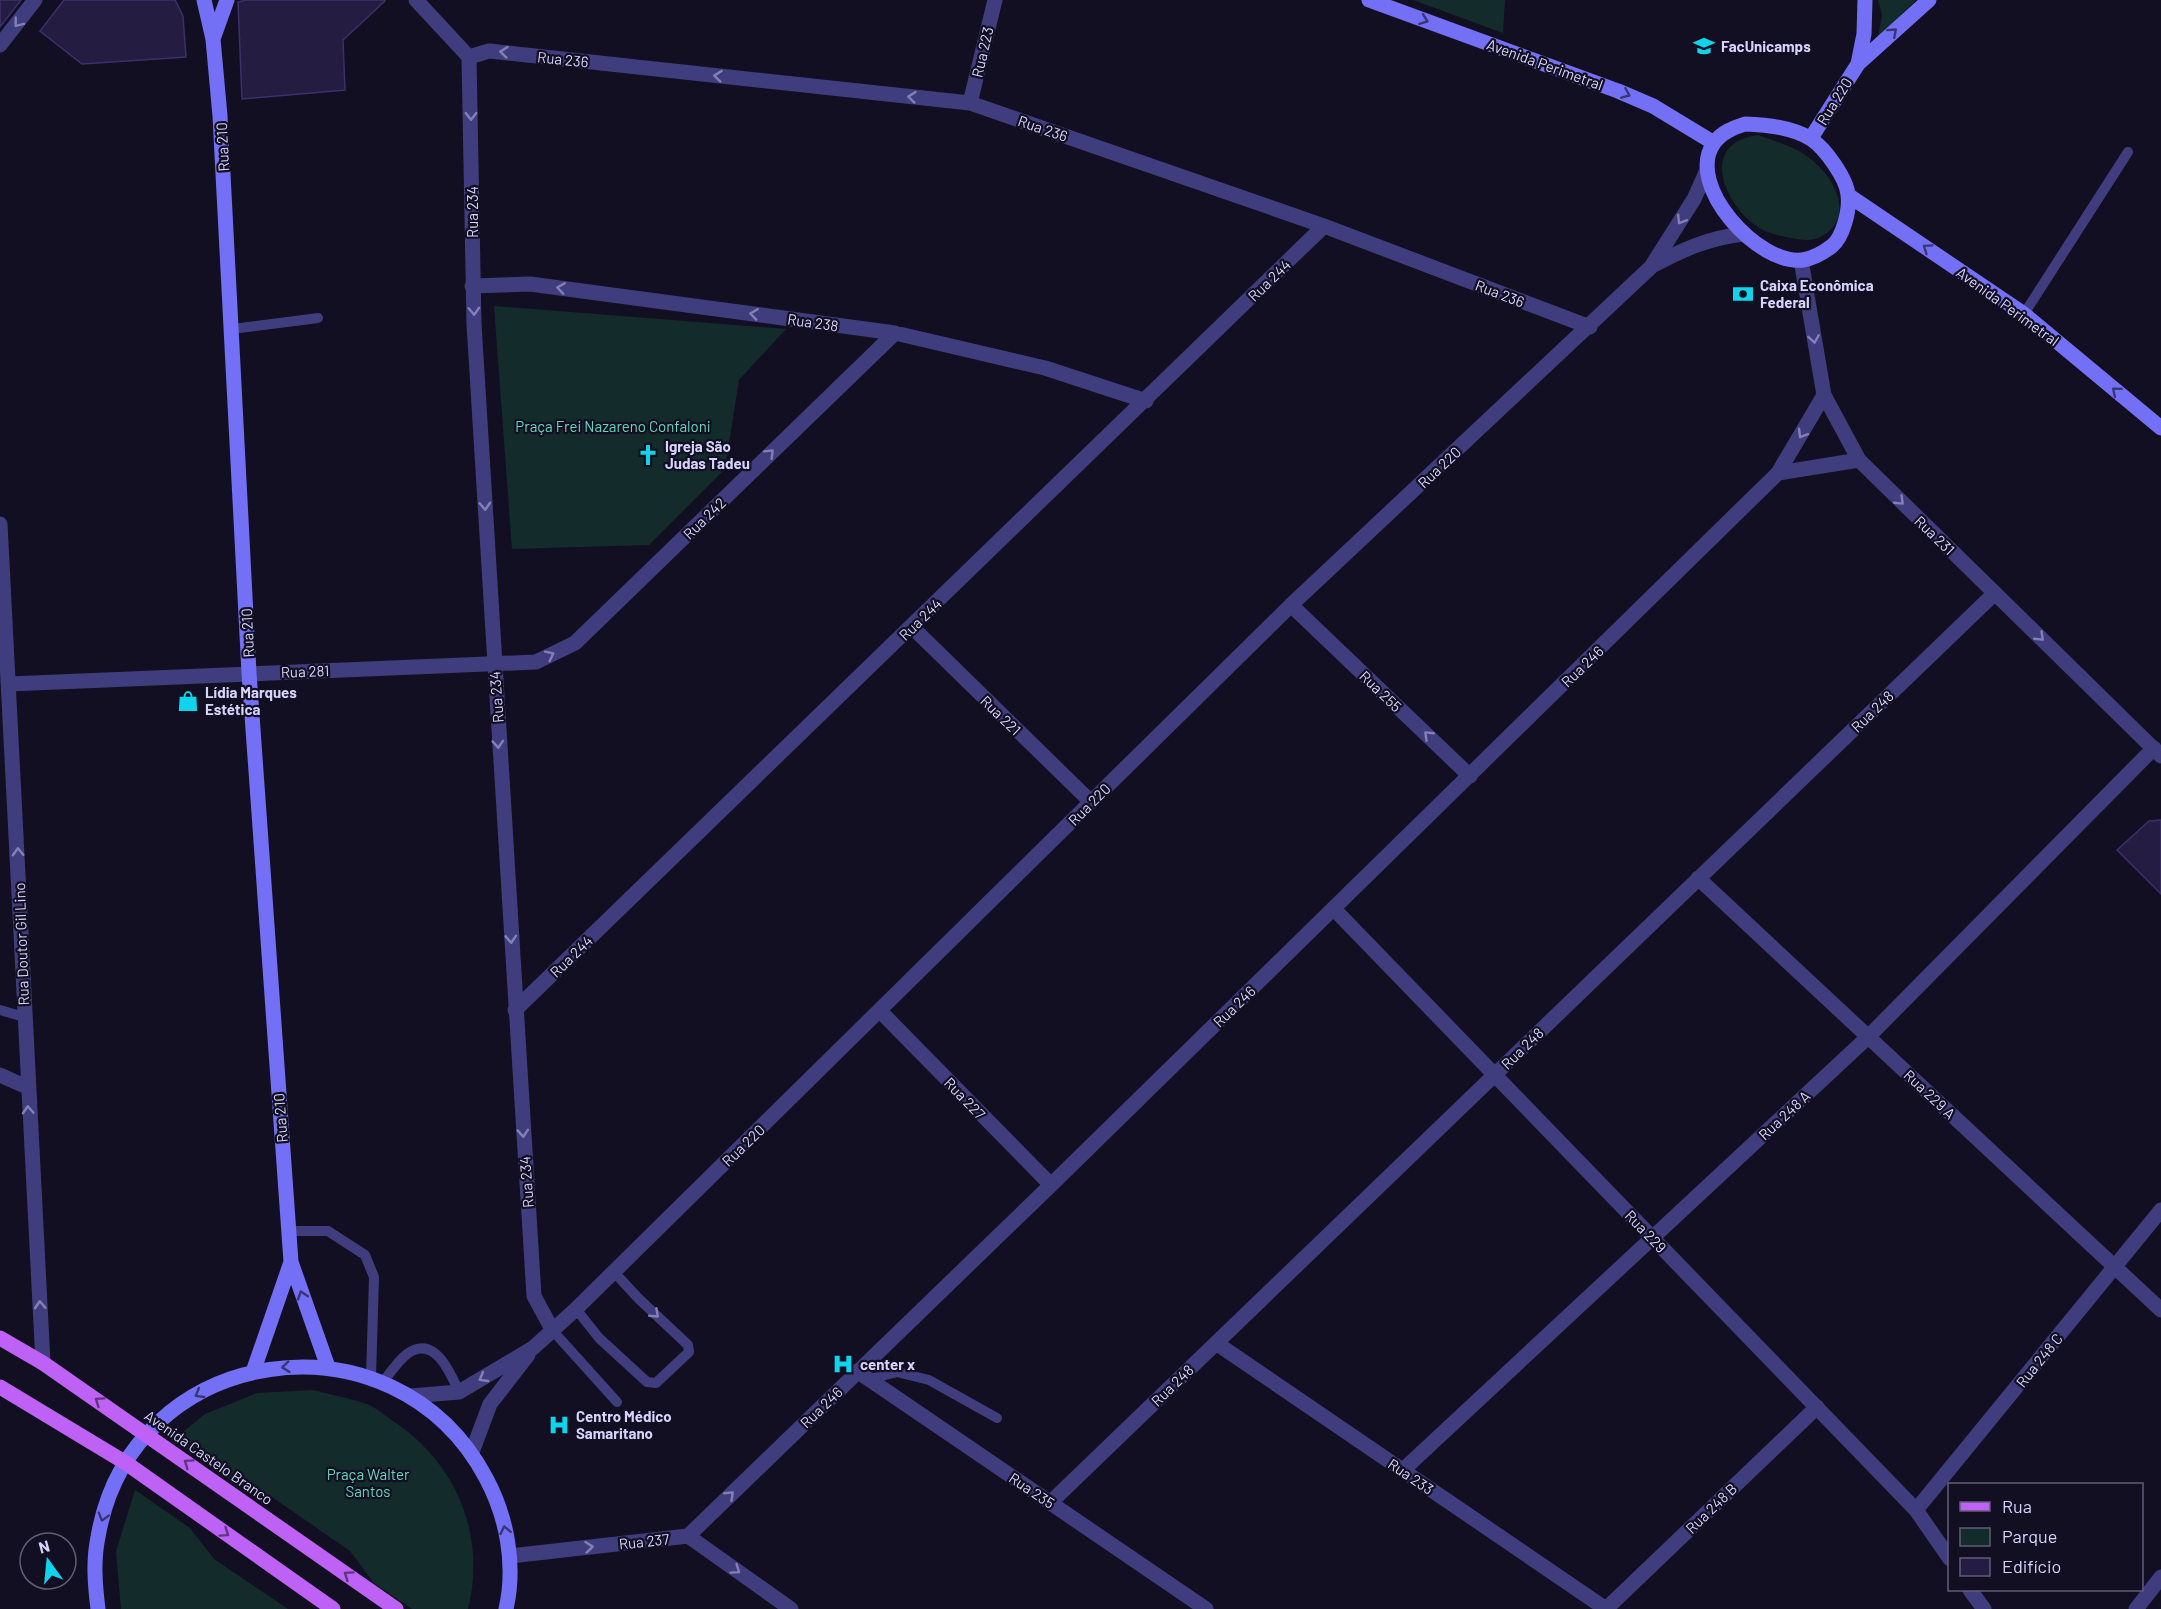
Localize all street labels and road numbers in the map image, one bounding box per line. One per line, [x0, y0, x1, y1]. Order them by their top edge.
street label: Rua 223 [967, 25, 997, 79]
street label: Avenida Perimetral [1484, 35, 1606, 93]
street label: Rua 236 [537, 47, 589, 71]
street label: Rua 220 [1812, 74, 1856, 128]
street label: Rua 236 [1016, 111, 1070, 145]
street label: Rua 210 [212, 122, 232, 172]
street label: Rua 234 [463, 186, 481, 238]
street label: Rua 244 [1244, 255, 1294, 305]
street label: Avenida Perimetral [1953, 263, 2063, 349]
street label: Rua 236 [1473, 275, 1527, 311]
street label: Rua 238 [786, 310, 840, 334]
street label: Rua 220 [1414, 443, 1464, 491]
street label: Rua 242 [679, 493, 729, 543]
street label: Rua 231 [1911, 512, 1959, 558]
street label: Rua 244 [895, 594, 945, 644]
street label: Rua 210 [237, 608, 257, 658]
street label: Rua 246 [1557, 641, 1607, 691]
street label: Rua 281 [280, 661, 330, 681]
street label: Rua 255 [1356, 667, 1406, 715]
street label: Rua 234 [485, 671, 507, 723]
street label: Rua 248 [1847, 686, 1897, 736]
street label: Rua 221 [977, 692, 1025, 738]
street label: Rua 220 [1064, 779, 1114, 829]
street label: Rua Doutor Gil Lino [10, 882, 32, 1006]
street label: Rua 244 [546, 931, 596, 981]
street label: Rua 246 [1209, 981, 1259, 1031]
street label: Rua 248 [1497, 1023, 1547, 1073]
street label: Rua 229 A [1900, 1066, 1960, 1122]
street label: Rua 227 [941, 1073, 989, 1123]
street label: Rua 248 A [1754, 1087, 1814, 1143]
street label: Rua 210 [269, 1093, 291, 1143]
street label: Rua 220 [718, 1120, 768, 1170]
street label: Rua 234 [515, 1156, 537, 1208]
street label: Rua 229 [1622, 1206, 1670, 1256]
street label: Rua 248 C [2012, 1329, 2066, 1391]
street label: Rua 248 [1147, 1360, 1197, 1410]
street label: Rua 246 [796, 1382, 846, 1432]
street label: Avenida Castelo Branco [141, 1406, 277, 1508]
street label: Rua 233 [1385, 1454, 1437, 1498]
street label: Rua 235 [1006, 1468, 1058, 1512]
street label: Rua 248 B [1682, 1479, 1740, 1537]
street label: Rua 237 [618, 1529, 670, 1553]

